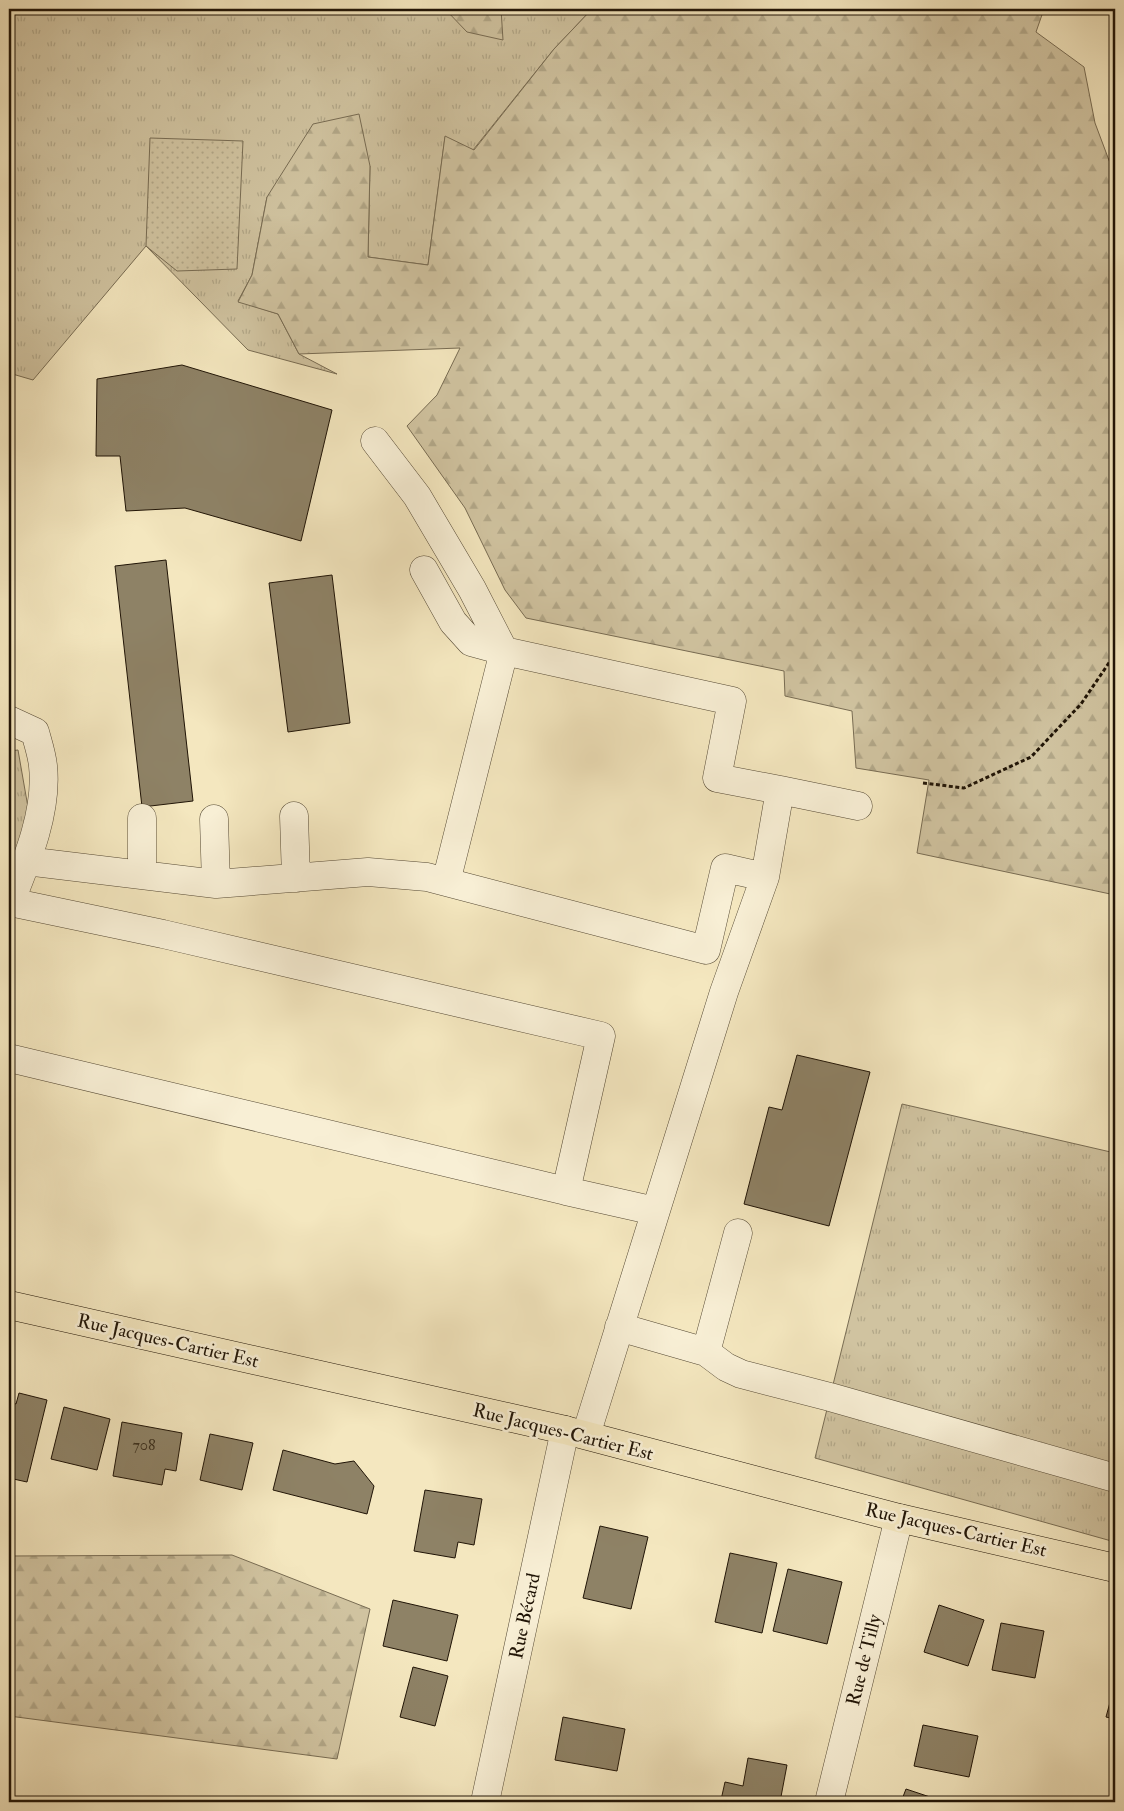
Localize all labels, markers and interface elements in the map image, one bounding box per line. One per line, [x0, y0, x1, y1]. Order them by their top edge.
street label: Rue Jacques-Cartier Est [75, 1308, 261, 1374]
street label: Rue Jacques-Cartier Est [470, 1398, 656, 1466]
house number: 708 [132, 1435, 156, 1455]
street label: Rue Jacques-Cartier Est [863, 1497, 1049, 1563]
street label: Rue Bécard [504, 1570, 546, 1661]
street label: Rue de Tilly [841, 1611, 887, 1708]

